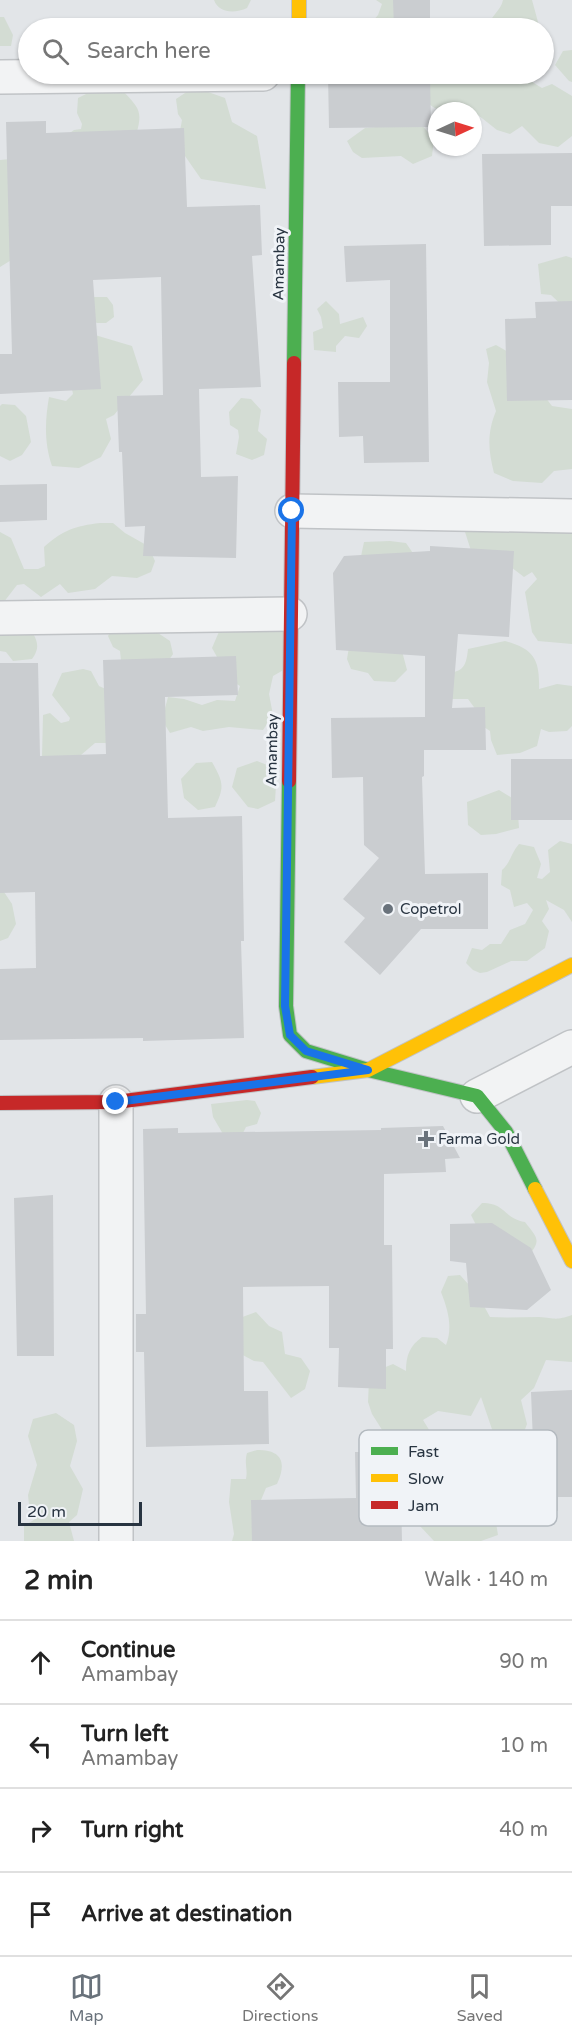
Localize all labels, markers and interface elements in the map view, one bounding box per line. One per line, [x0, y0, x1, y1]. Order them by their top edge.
search box [18, 18, 554, 84]
icon: search [39, 35, 72, 68]
text: Search here [87, 38, 211, 64]
north arrow [428, 102, 482, 156]
street label: Amambay [269, 227, 289, 301]
route start [278, 497, 304, 523]
street label: Amambay [262, 713, 282, 787]
place label: Copetrol [400, 900, 461, 918]
marker: Copetrol [381, 902, 395, 916]
route end [102, 1088, 128, 1114]
place label: Farma Gold [438, 1130, 520, 1148]
marker: Farma Gold [419, 1132, 433, 1146]
legend [359, 1430, 557, 1526]
text: Fast [408, 1442, 439, 1462]
text: Slow [408, 1469, 444, 1489]
text: Jam [408, 1496, 439, 1516]
scale bar [18, 1499, 142, 1526]
text: 20 m [27, 1502, 66, 1522]
text: 2 min [24, 1565, 93, 1596]
text: Walk · 140 m [425, 1568, 548, 1592]
text: Continue [81, 1637, 176, 1663]
icon: ahead [24, 1646, 57, 1679]
text: 90 m [499, 1650, 548, 1674]
text: Amambay [81, 1663, 178, 1687]
text: Turn left [81, 1721, 169, 1747]
icon: left [24, 1730, 57, 1763]
text: 10 m [499, 1734, 548, 1758]
text: Amambay [81, 1747, 178, 1771]
icon: right [24, 1814, 57, 1847]
text: Turn right [81, 1817, 183, 1843]
text: 40 m [499, 1818, 548, 1842]
icon: arrive [24, 1898, 57, 1931]
text: Arrive at destination [81, 1901, 292, 1927]
tab: Map [69, 1970, 104, 2026]
tab: Directions [242, 1970, 318, 2026]
tab: Saved [457, 1970, 503, 2026]

